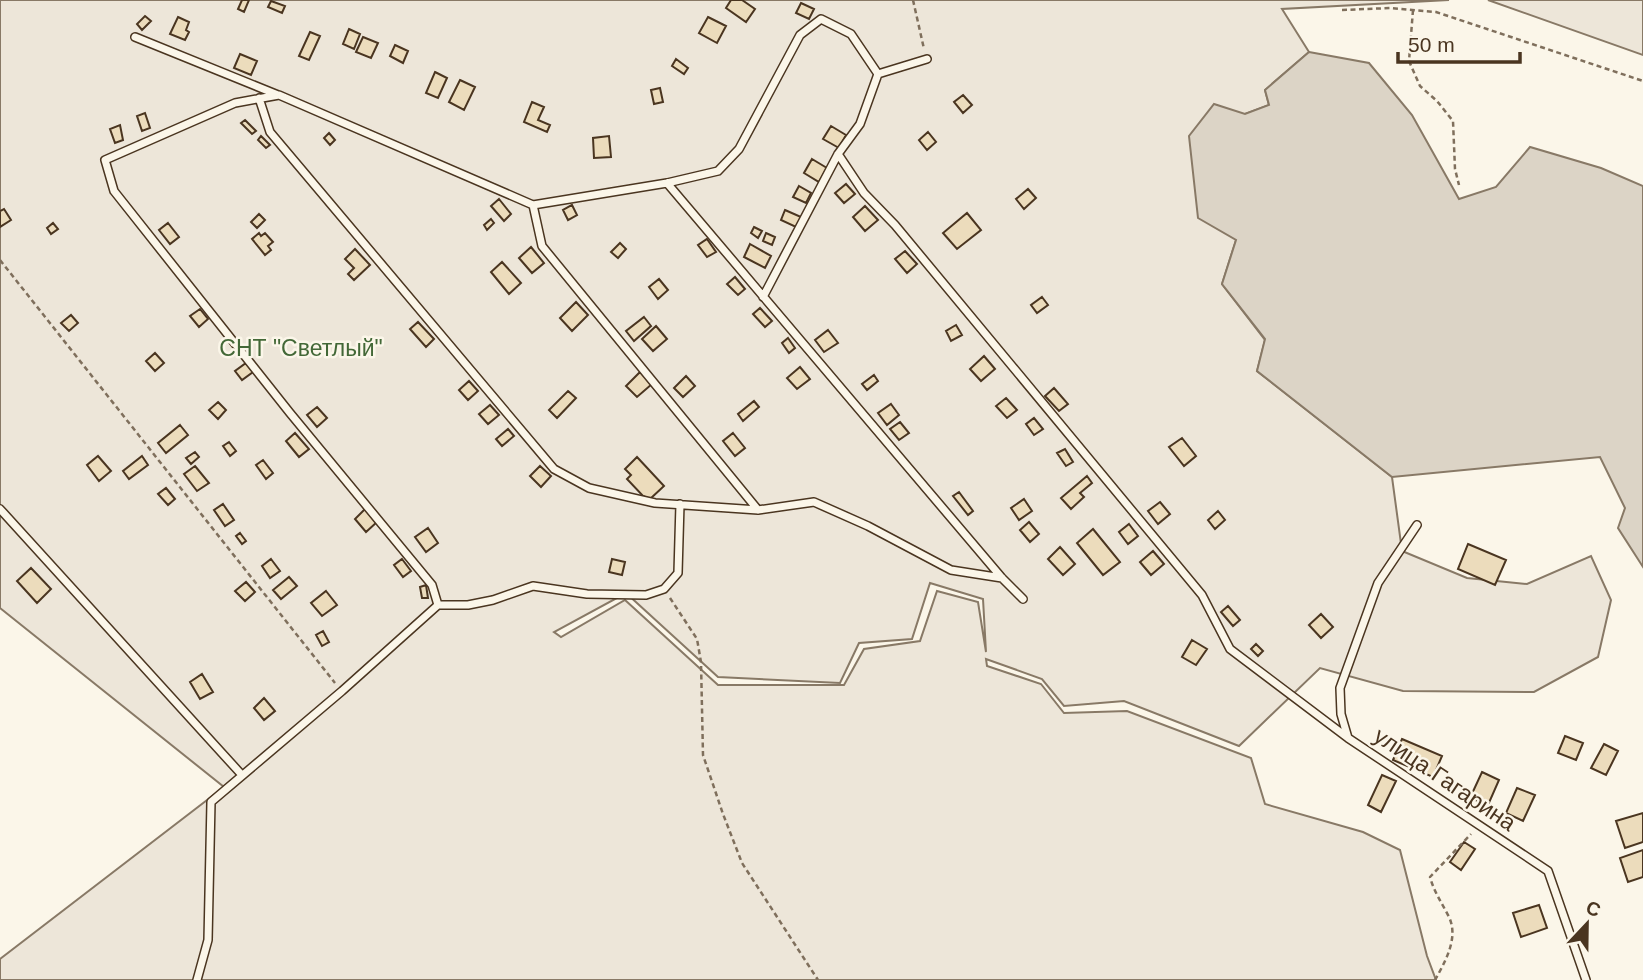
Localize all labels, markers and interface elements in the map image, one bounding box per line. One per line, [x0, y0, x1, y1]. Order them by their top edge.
scale bar [1398, 21, 1520, 65]
text: 50 m [1408, 33, 1455, 56]
park label: СНТ "Светлый" [219, 335, 383, 361]
street label: улица Гагарина [1369, 722, 1521, 836]
north arrow [1552, 889, 1622, 959]
text: С [1583, 896, 1604, 921]

